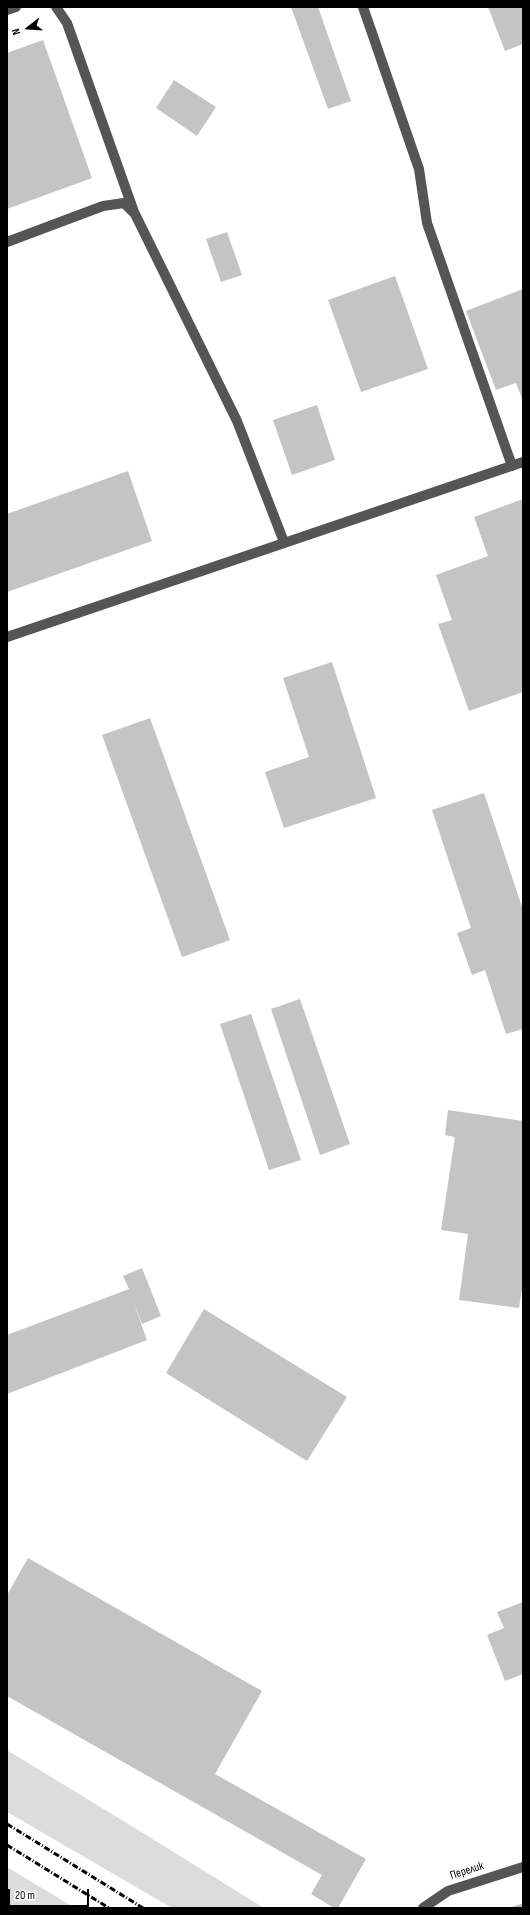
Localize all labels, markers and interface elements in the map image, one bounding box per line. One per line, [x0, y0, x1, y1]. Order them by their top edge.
north arrow [8, 8, 48, 48]
text: N [9, 27, 23, 36]
street label: Перелик [448, 1859, 486, 1883]
scale bar [10, 1881, 91, 1907]
text: 20 m [15, 1888, 35, 1903]

